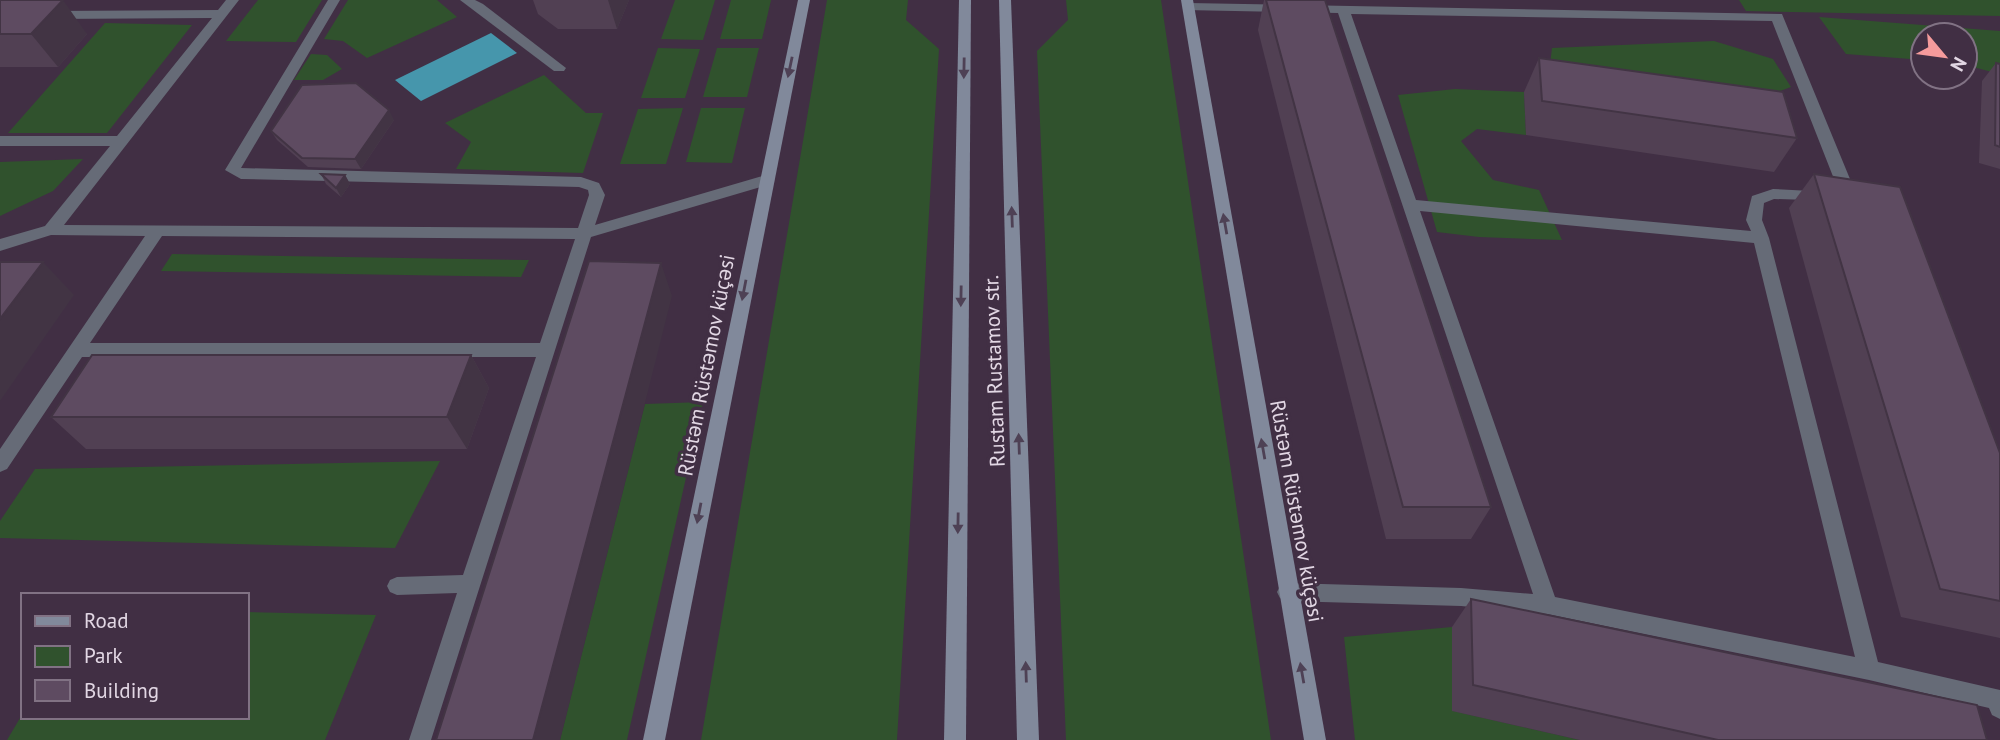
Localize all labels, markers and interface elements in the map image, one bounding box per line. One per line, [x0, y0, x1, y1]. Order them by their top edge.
north arrow [1909, 21, 1979, 91]
text: N [1945, 53, 1972, 76]
one-way arrow [785, 56, 796, 78]
one-way arrow [958, 57, 970, 79]
one-way arrow [1006, 206, 1017, 228]
one-way arrow [1219, 213, 1230, 235]
street label: Rüstəm Rüstəmov küçəsi [671, 252, 741, 478]
street label: Rustam Rustamov str. [977, 275, 1011, 467]
one-way arrow [739, 279, 750, 301]
one-way arrow [955, 285, 967, 307]
street label: Rüstəm Rüstəmov küçəsi [1264, 398, 1330, 624]
one-way arrow [1013, 433, 1024, 455]
one-way arrow [1257, 438, 1268, 460]
one-way arrow [694, 502, 705, 524]
one-way arrow [952, 512, 964, 534]
legend [21, 593, 248, 719]
text: Road [84, 607, 128, 634]
text: Park [84, 642, 123, 669]
one-way arrow [1020, 661, 1031, 683]
one-way arrow [1296, 662, 1307, 684]
text: Building [84, 677, 159, 704]

